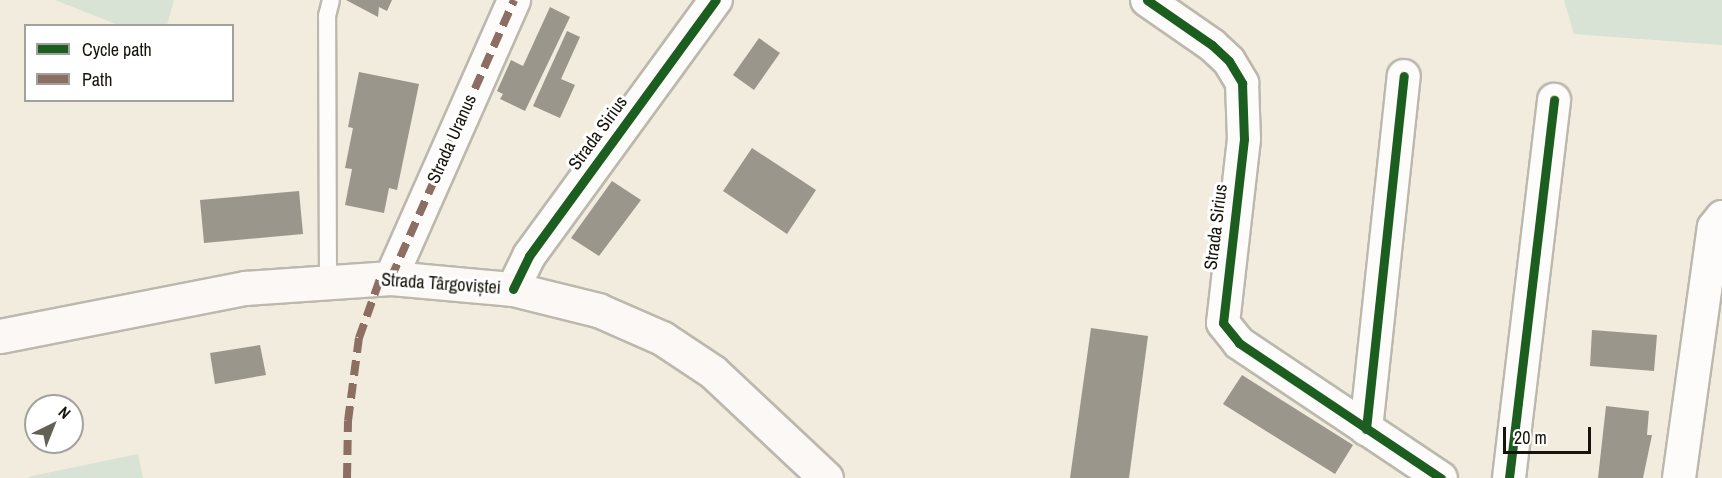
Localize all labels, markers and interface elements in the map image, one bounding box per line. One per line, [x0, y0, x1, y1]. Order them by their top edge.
legend [24, 24, 234, 102]
text: Cycle path [82, 37, 152, 62]
text: Path [82, 67, 112, 92]
street label: Strada Uranus [423, 91, 481, 187]
street label: Strada Sirius [564, 92, 632, 174]
street label: Strada Sirius [1200, 183, 1232, 271]
street label: Strada Târgoviștei [380, 269, 502, 299]
north arrow [24, 394, 84, 454]
text: N [54, 401, 76, 424]
scale bar [1506, 415, 1594, 453]
text: 20 m [1514, 425, 1547, 450]

